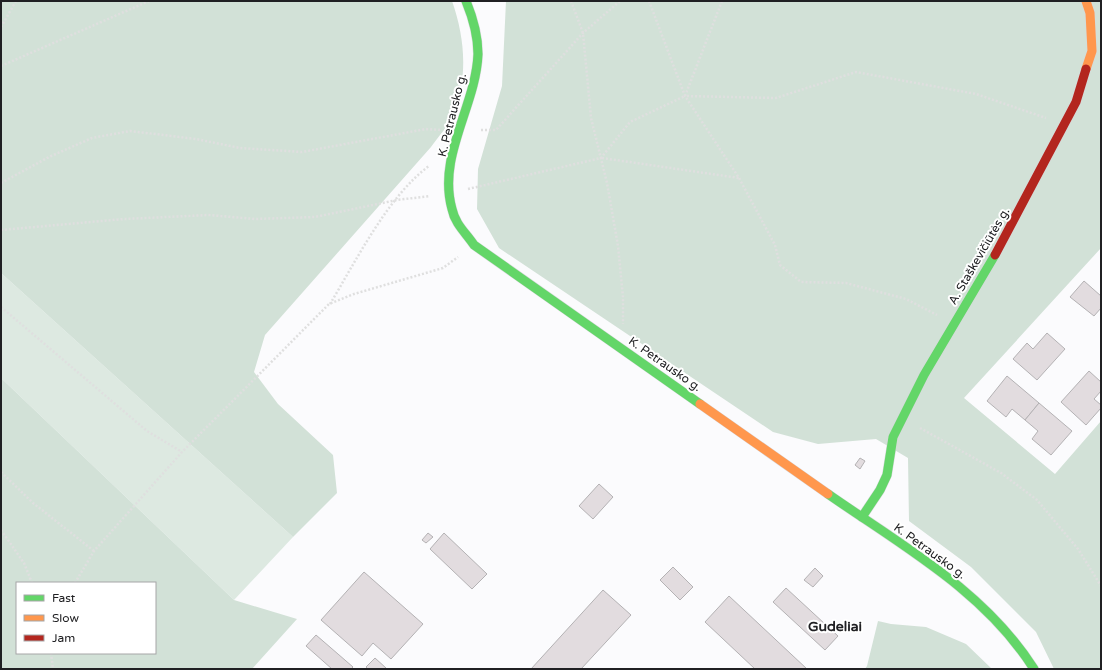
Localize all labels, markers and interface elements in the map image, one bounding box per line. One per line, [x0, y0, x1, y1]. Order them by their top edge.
street label: K. Petrausko g. [435, 72, 469, 158]
street label: A. Staškevičiūtės g. [946, 205, 1012, 307]
street label: K. Petrausko g. [626, 334, 704, 394]
street label: K. Petrausko g. [891, 520, 969, 582]
legend [16, 582, 156, 654]
text: Fast [52, 591, 76, 605]
text: Slow [52, 611, 79, 625]
district label: Gudeliai [808, 618, 862, 635]
text: Jam [52, 631, 75, 645]

